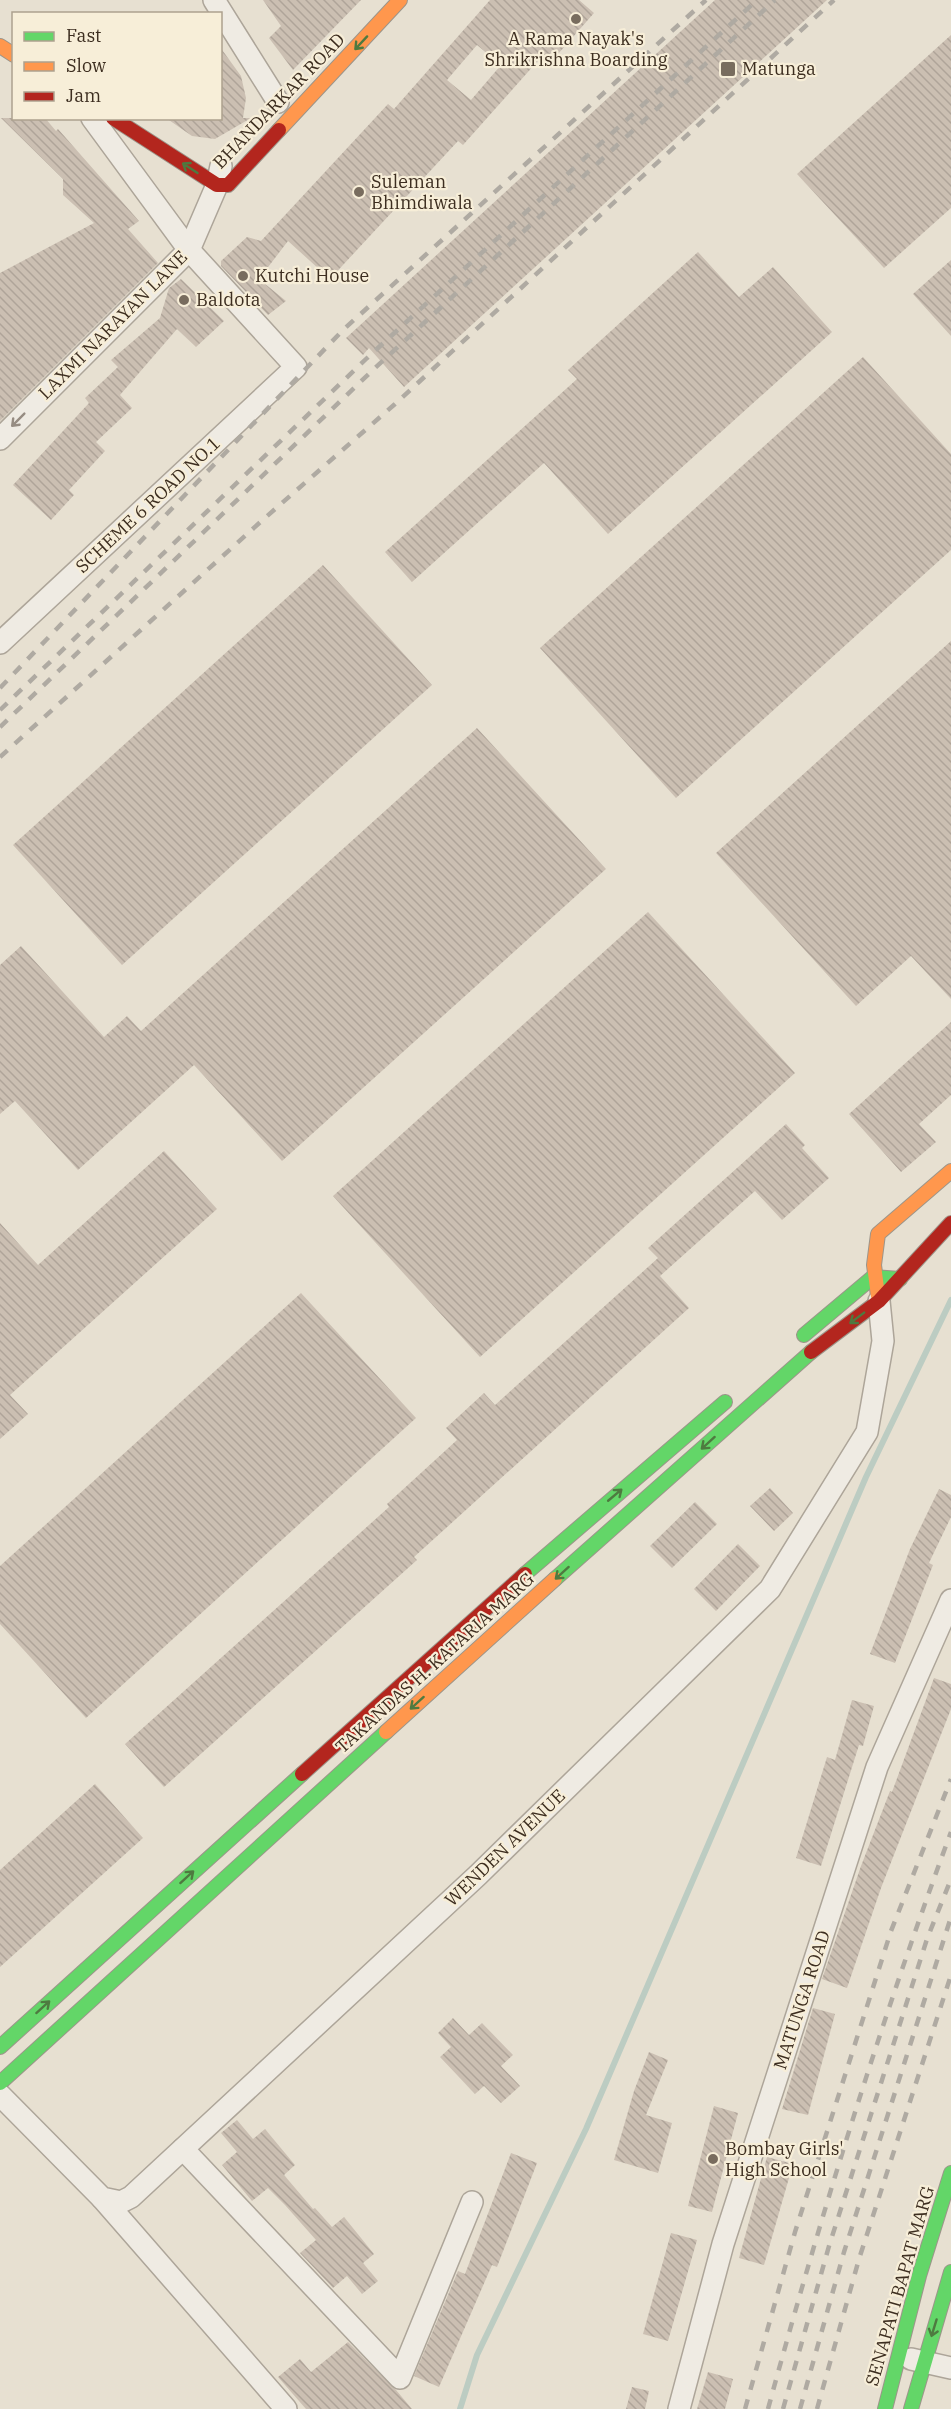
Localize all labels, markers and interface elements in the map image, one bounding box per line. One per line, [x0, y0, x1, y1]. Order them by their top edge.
legend [12, 12, 222, 120]
marker: A Rama Nayak's Shrikrishna Boarding [569, 12, 583, 26]
text: Fast [66, 24, 101, 47]
place label: A Rama Nayak's Shrikrishna Boarding [484, 27, 668, 71]
street label: BHANDARKAR ROAD [208, 28, 349, 173]
one-way arrow [353, 35, 368, 50]
text: Slow [66, 54, 106, 77]
place label: Matunga [742, 57, 816, 80]
marker: Matunga [719, 60, 737, 78]
text: Jam [66, 84, 101, 107]
one-way arrow [182, 162, 199, 174]
place label: Suleman Bhimdiwala [371, 170, 473, 214]
marker: Suleman Bhimdiwala [352, 185, 366, 199]
street label: LAXMI NARAYAN LANE [33, 245, 192, 404]
place label: Kutchi House [255, 264, 369, 287]
marker: Kutchi House [236, 269, 250, 283]
place label: Baldota [196, 288, 261, 311]
marker: Baldota [177, 293, 191, 307]
one-way arrow [11, 413, 26, 428]
street label: SCHEME 6 ROAD NO.1 [70, 431, 225, 578]
one-way arrow [849, 1311, 865, 1324]
one-way arrow [700, 1436, 715, 1450]
one-way arrow [607, 1488, 622, 1502]
one-way arrow [555, 1566, 570, 1580]
street label: TAKANDAS H. KATARIA MARG [330, 1567, 539, 1758]
one-way arrow [410, 1696, 425, 1710]
street label: WENDEN AVENUE [439, 1784, 570, 1911]
one-way arrow [180, 1870, 195, 1884]
street label: MATUNGA ROAD [768, 1927, 835, 2072]
one-way arrow [35, 2000, 50, 2014]
place label: Bombay Girls' High School [725, 2137, 844, 2181]
marker: Bombay Girls' High School [706, 2152, 720, 2166]
street label: SENAPATI BAPAT MARG [860, 2183, 939, 2388]
one-way arrow [928, 2318, 939, 2337]

